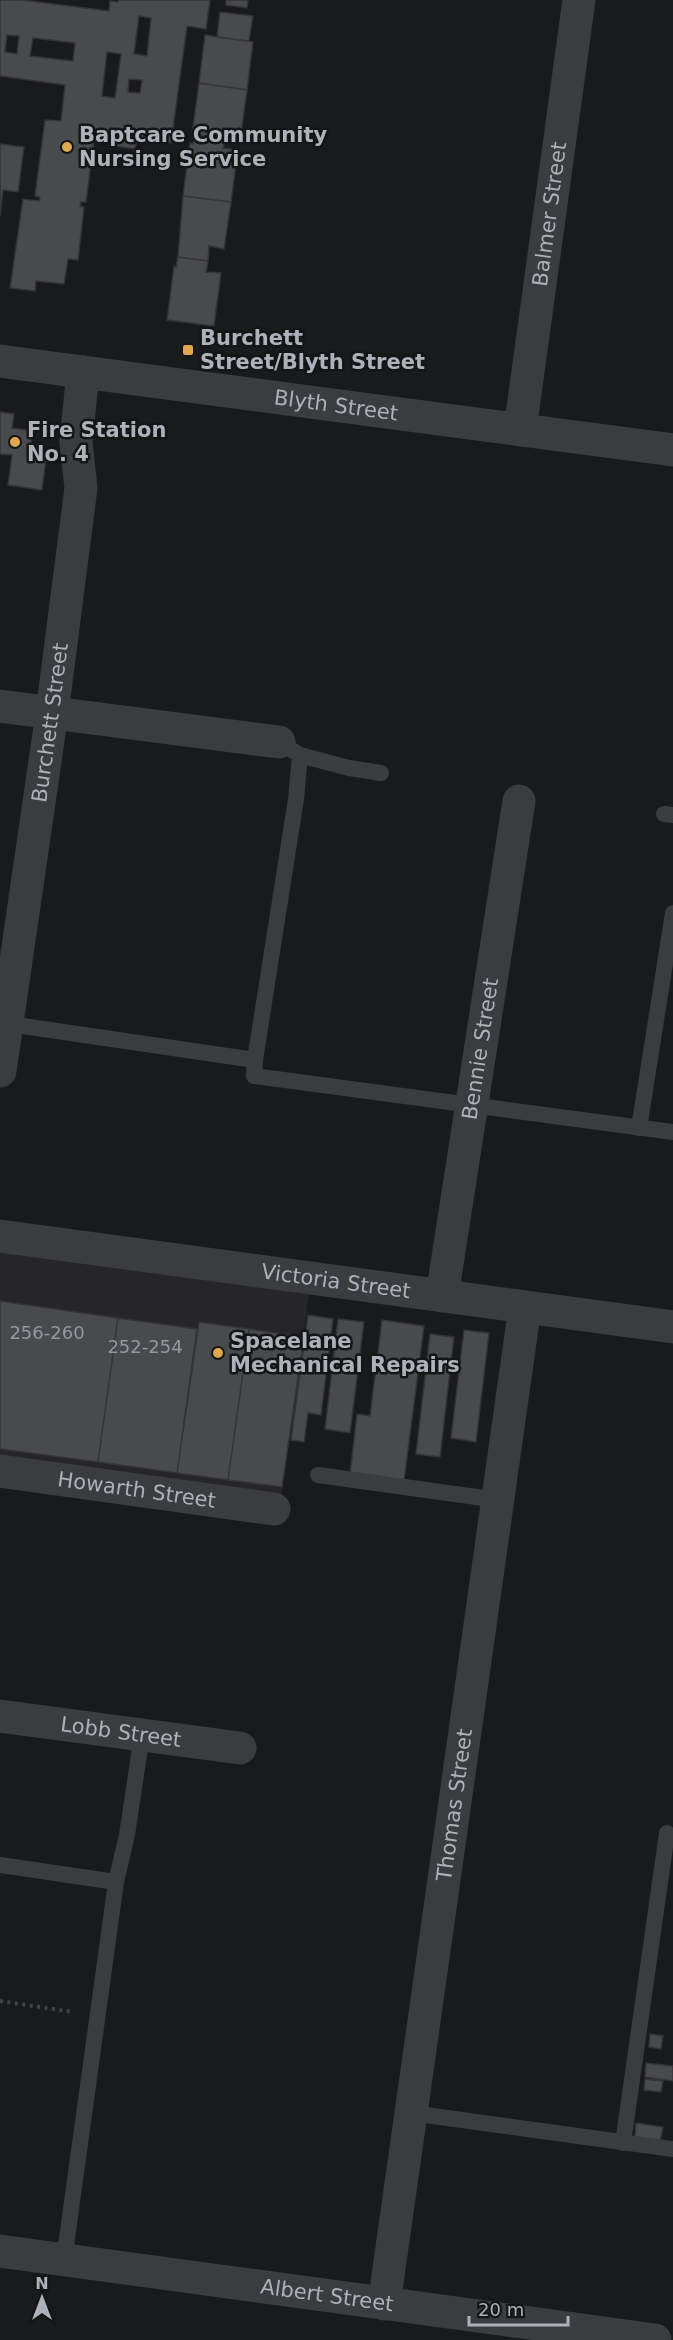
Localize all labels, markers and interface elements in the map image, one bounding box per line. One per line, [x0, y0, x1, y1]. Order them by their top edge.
place label: Baptcare Community Nursing Service [79, 123, 328, 171]
marker: Baptcare Community Nursing Service [60, 140, 74, 154]
street label: Balmer Street [528, 140, 571, 288]
place label: Burchett Street/Blyth Street [200, 326, 425, 374]
marker: Burchett Street/Blyth Street [181, 343, 195, 357]
street label: Blyth Street [273, 385, 399, 426]
place label: Fire Station No. 4 [27, 418, 166, 466]
marker: Fire Station No. 4 [8, 435, 22, 449]
street label: Burchett Street [27, 641, 73, 804]
street label: Bennie Street [458, 976, 503, 1122]
street label: Victoria Street [260, 1259, 412, 1303]
house number: 256-260 [9, 1322, 85, 1343]
place label: Spacelane Mechanical Repairs [230, 1329, 460, 1377]
house number: 252-254 [107, 1336, 183, 1357]
marker: Spacelane Mechanical Repairs [211, 1346, 225, 1360]
street label: Howarth Street [56, 1467, 217, 1513]
street label: Lobb Street [59, 1712, 183, 1752]
street label: Thomas Street [432, 1727, 477, 1884]
north arrow [12, 2268, 72, 2328]
text: N [35, 2274, 49, 2293]
street label: Albert Street [259, 2275, 395, 2316]
scale bar [469, 2289, 568, 2327]
text: 20 m [478, 2299, 524, 2320]

